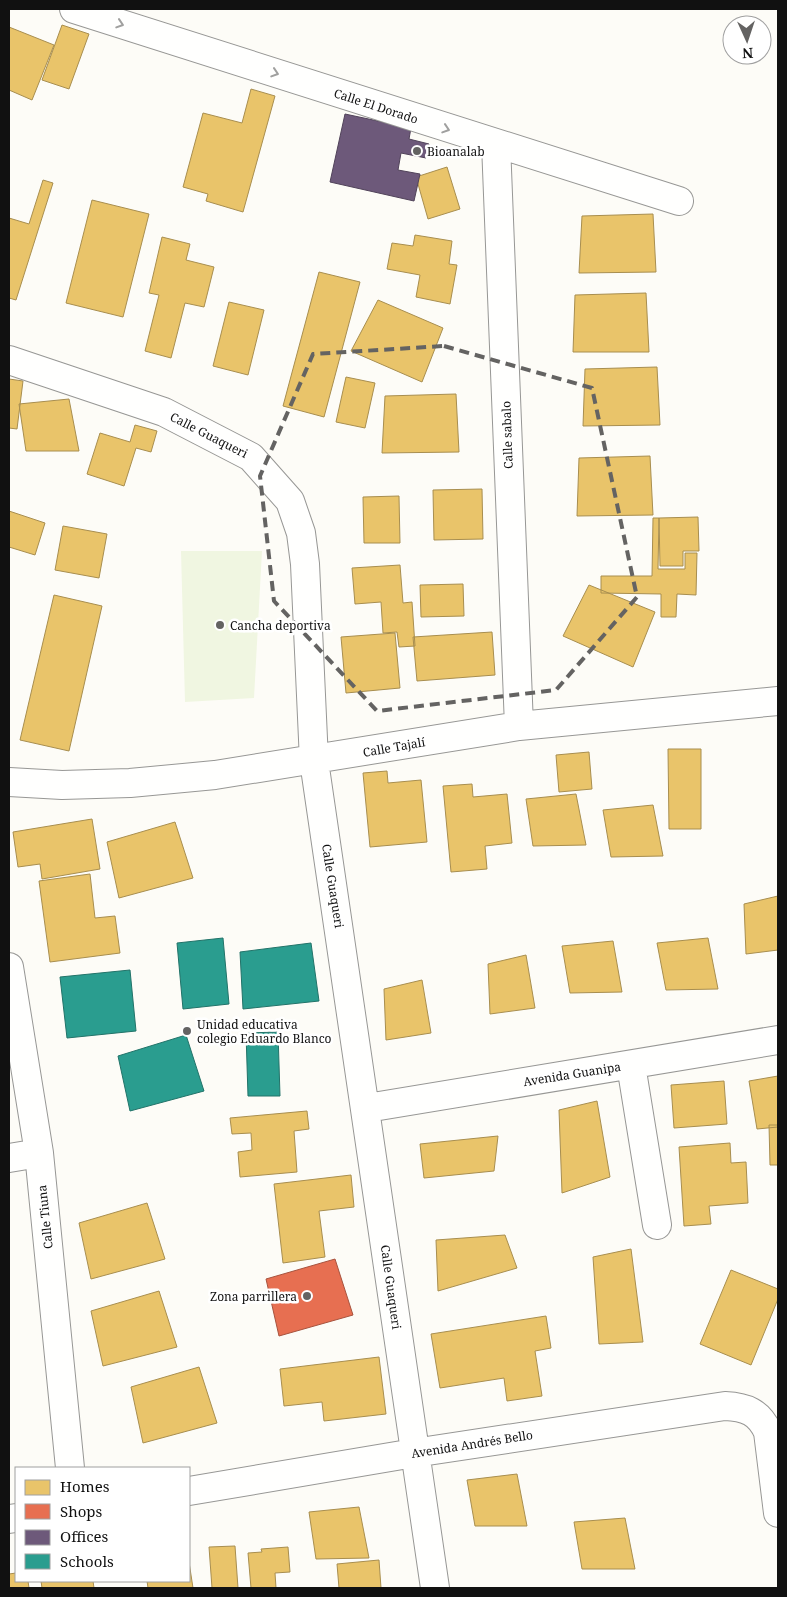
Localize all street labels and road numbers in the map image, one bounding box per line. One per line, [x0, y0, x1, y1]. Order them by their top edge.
street label: Calle El Dorado [332, 84, 420, 128]
street label: Calle sabalo [497, 401, 517, 469]
street label: Calle Guaqueri [167, 408, 251, 462]
street label: Calle Tajalí [362, 733, 427, 761]
street label: Calle Guaqueri [318, 843, 348, 929]
street label: Avenida Guanipa [522, 1058, 622, 1090]
street label: Calle Tiuna [33, 1184, 57, 1250]
street label: Calle Guaqueri [377, 1244, 405, 1330]
street label: Avenida Andrés Bello [410, 1426, 534, 1462]

